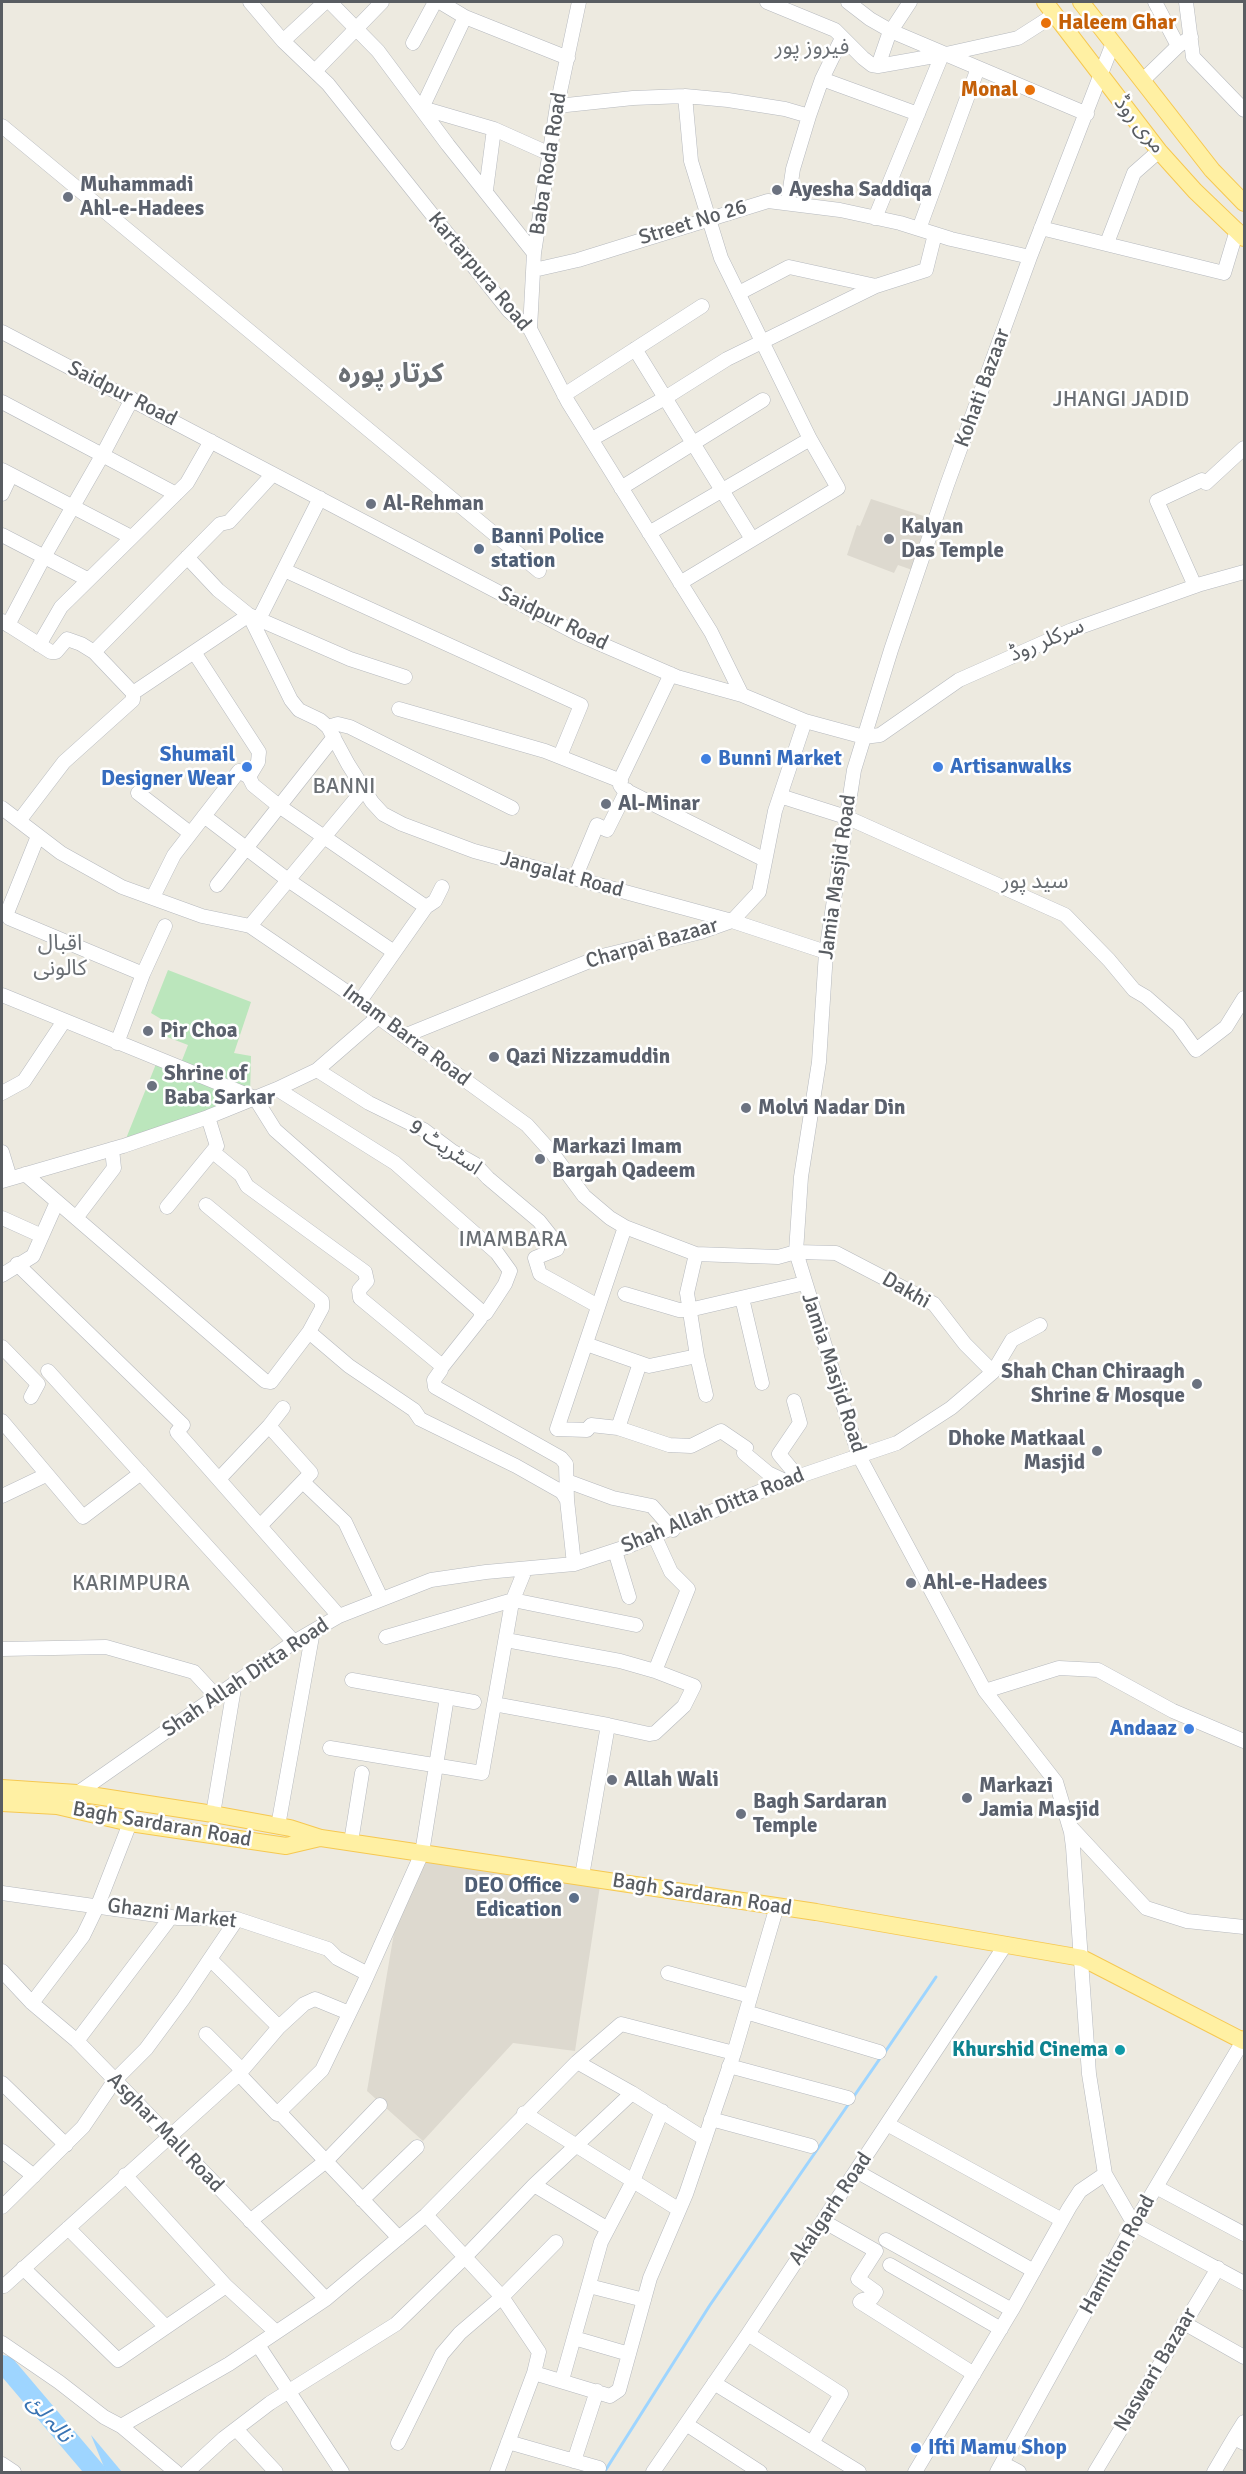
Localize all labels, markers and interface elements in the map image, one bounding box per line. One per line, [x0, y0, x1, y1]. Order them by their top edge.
place label: Haleem Ghar [1058, 10, 1176, 36]
marker: Haleem Ghar [1039, 16, 1053, 30]
district label: فیروز پور [775, 35, 849, 61]
place label: Monal [961, 77, 1018, 103]
marker: Monal [1023, 83, 1037, 97]
street label: Baba Roda Road [525, 91, 573, 237]
street label: مری روڈ [1108, 91, 1170, 159]
place label: Muhammadi Ahl-e-Hadees [80, 172, 204, 222]
place label: Ayesha Saddiqa [789, 177, 932, 203]
marker: Ayesha Saddiqa [770, 183, 784, 197]
marker: Muhammadi Ahl-e-Hadees [61, 190, 75, 204]
street label: Street No 26 [636, 195, 750, 251]
street label: Kartarpura Road [422, 207, 536, 337]
street label: Kohati Bazaar [950, 325, 1016, 451]
street label: Saidpur Road [63, 356, 181, 432]
district label: کرتار پورہ [338, 359, 444, 391]
district label: JHANGI JADID [1044, 387, 1198, 413]
place label: Al-Rehman [383, 491, 484, 517]
marker: Al-Rehman [364, 497, 378, 511]
place label: Kalyan Das Temple [901, 514, 1004, 564]
place label: Banni Police station [491, 524, 604, 574]
marker: Kalyan Das Temple [882, 532, 896, 546]
marker: Banni Police station [472, 542, 486, 556]
street label: Saidpur Road [494, 582, 612, 656]
street label: سرکلر روڈ [1006, 614, 1088, 668]
place label: Shumail Designer Wear [101, 742, 235, 792]
place label: Bunni Market [718, 746, 842, 772]
marker: Bunni Market [699, 752, 713, 766]
place label: Artisanwalks [950, 754, 1071, 780]
marker: Shumail Designer Wear [240, 760, 254, 774]
marker: Artisanwalks [931, 760, 945, 774]
district label: BANNI [309, 774, 379, 800]
place label: Al-Minar [618, 791, 700, 817]
street label: Jamia Masjid Road [814, 793, 862, 961]
marker: Al-Minar [599, 797, 613, 811]
street label: Jangalat Road [498, 846, 626, 904]
district label: سید پور [1001, 869, 1069, 895]
street label: Charpai Bazaar [583, 913, 721, 975]
district label: اقبال کالونی [33, 931, 87, 982]
street label: Imam Barra Road [337, 980, 475, 1092]
place label: Pir Choa [160, 1018, 238, 1044]
marker: Pir Choa [141, 1024, 155, 1038]
place label: Qazi Nizzamuddin [506, 1044, 670, 1070]
marker: Qazi Nizzamuddin [487, 1050, 501, 1064]
place label: Shrine of Baba Sarkar [164, 1061, 275, 1111]
marker: Shrine of Baba Sarkar [145, 1079, 159, 1093]
place label: Molvi Nadar Din [758, 1095, 905, 1121]
marker: Molvi Nadar Din [739, 1101, 753, 1115]
street label: اسٹریٹ 9 [404, 1115, 486, 1181]
place label: Markazi Imam Bargah Qadeem [552, 1134, 695, 1184]
marker: Markazi Imam Bargah Qadeem [533, 1152, 547, 1166]
district label: IMAMBARA [453, 1227, 573, 1253]
street label: Dakhi [877, 1267, 935, 1315]
street label: Jamia Masjid Road [795, 1290, 871, 1456]
place label: Shah Chan Chiraagh Shrine & Mosque [1001, 1359, 1185, 1409]
marker: Shah Chan Chiraagh Shrine & Mosque [1190, 1377, 1204, 1391]
place label: Dhoke Matkaal Masjid [948, 1426, 1085, 1476]
marker: Dhoke Matkaal Masjid [1090, 1444, 1104, 1458]
street label: Shah Allah Ditta Road [618, 1463, 808, 1559]
place label: Ahl-e-Hadees [923, 1570, 1047, 1596]
district label: KARIMPURA [65, 1571, 197, 1597]
marker: Ahl-e-Hadees [904, 1576, 918, 1590]
street label: Shah Allah Ditta Road [158, 1613, 334, 1743]
place label: Andaaz [1110, 1716, 1177, 1742]
marker: Andaaz [1182, 1722, 1196, 1736]
place label: Allah Wali [624, 1767, 719, 1793]
marker: Allah Wali [605, 1773, 619, 1787]
place label: Markazi Jamia Masjid [979, 1773, 1099, 1823]
place label: Bagh Sardaran Temple [753, 1789, 887, 1839]
marker: Markazi Jamia Masjid [960, 1791, 974, 1805]
street label: Bagh Sardaran Road [71, 1797, 253, 1853]
marker: Bagh Sardaran Temple [734, 1807, 748, 1821]
street label: Bagh Sardaran Road [611, 1868, 793, 1922]
place label: DEO Office Edication [464, 1873, 562, 1923]
marker: DEO Office Edication [567, 1891, 581, 1905]
street label: Ghazni Market [106, 1894, 238, 1934]
place label: Khurshid Cinema [952, 2037, 1108, 2063]
marker: Khurshid Cinema [1113, 2043, 1127, 2057]
street label: Asghar Mall Road [101, 2068, 229, 2198]
street label: Akalgarh Road [784, 2148, 878, 2270]
street label: Hamilton Road [1075, 2191, 1161, 2319]
street label: Naswari Bazaar [1109, 2304, 1203, 2436]
water label: نالہ لئ [21, 2389, 77, 2449]
place label: Ifti Mamu Shop [928, 2435, 1067, 2461]
marker: Ifti Mamu Shop [909, 2441, 923, 2455]

